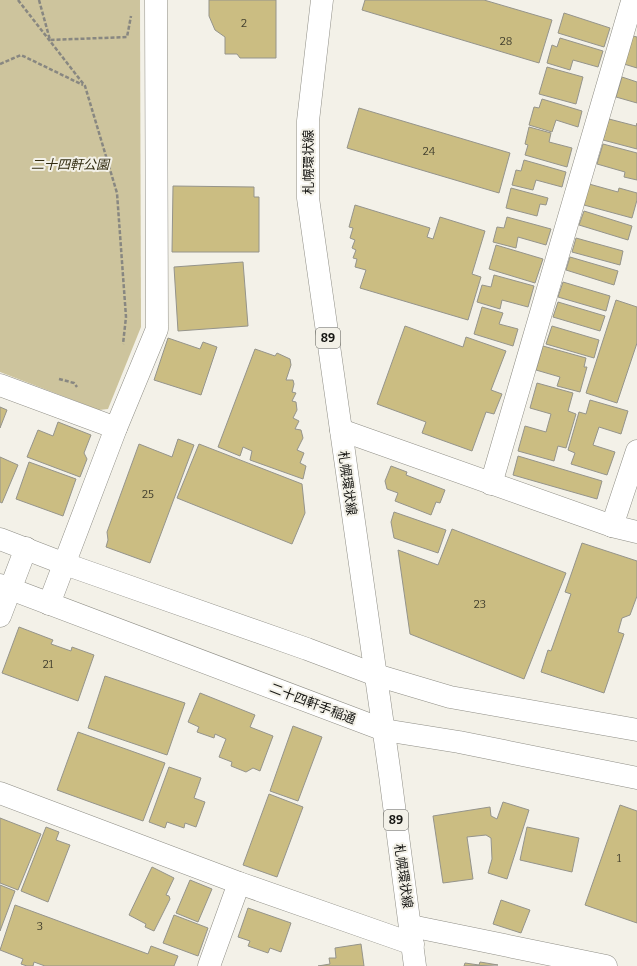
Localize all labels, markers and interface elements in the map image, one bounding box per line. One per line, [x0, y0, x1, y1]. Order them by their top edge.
house number: 2 [241, 17, 247, 30]
house number: 28 [500, 35, 512, 48]
street label: 札幌環状線 [301, 129, 316, 195]
house number: 24 [423, 145, 436, 158]
park label: 二十四軒公園 [31, 157, 111, 172]
road number: 89 [316, 328, 340, 348]
street label: 札幌環状線 [336, 450, 359, 516]
house number: 25 [142, 488, 154, 501]
house number: 23 [474, 598, 486, 611]
house number: 21 [43, 658, 54, 671]
street label: 二十四軒手稲通 [268, 680, 358, 727]
road number: 89 [384, 810, 408, 830]
street label: 札幌環状線 [392, 843, 415, 909]
house number: 1 [617, 852, 622, 865]
house number: 3 [37, 920, 43, 933]

